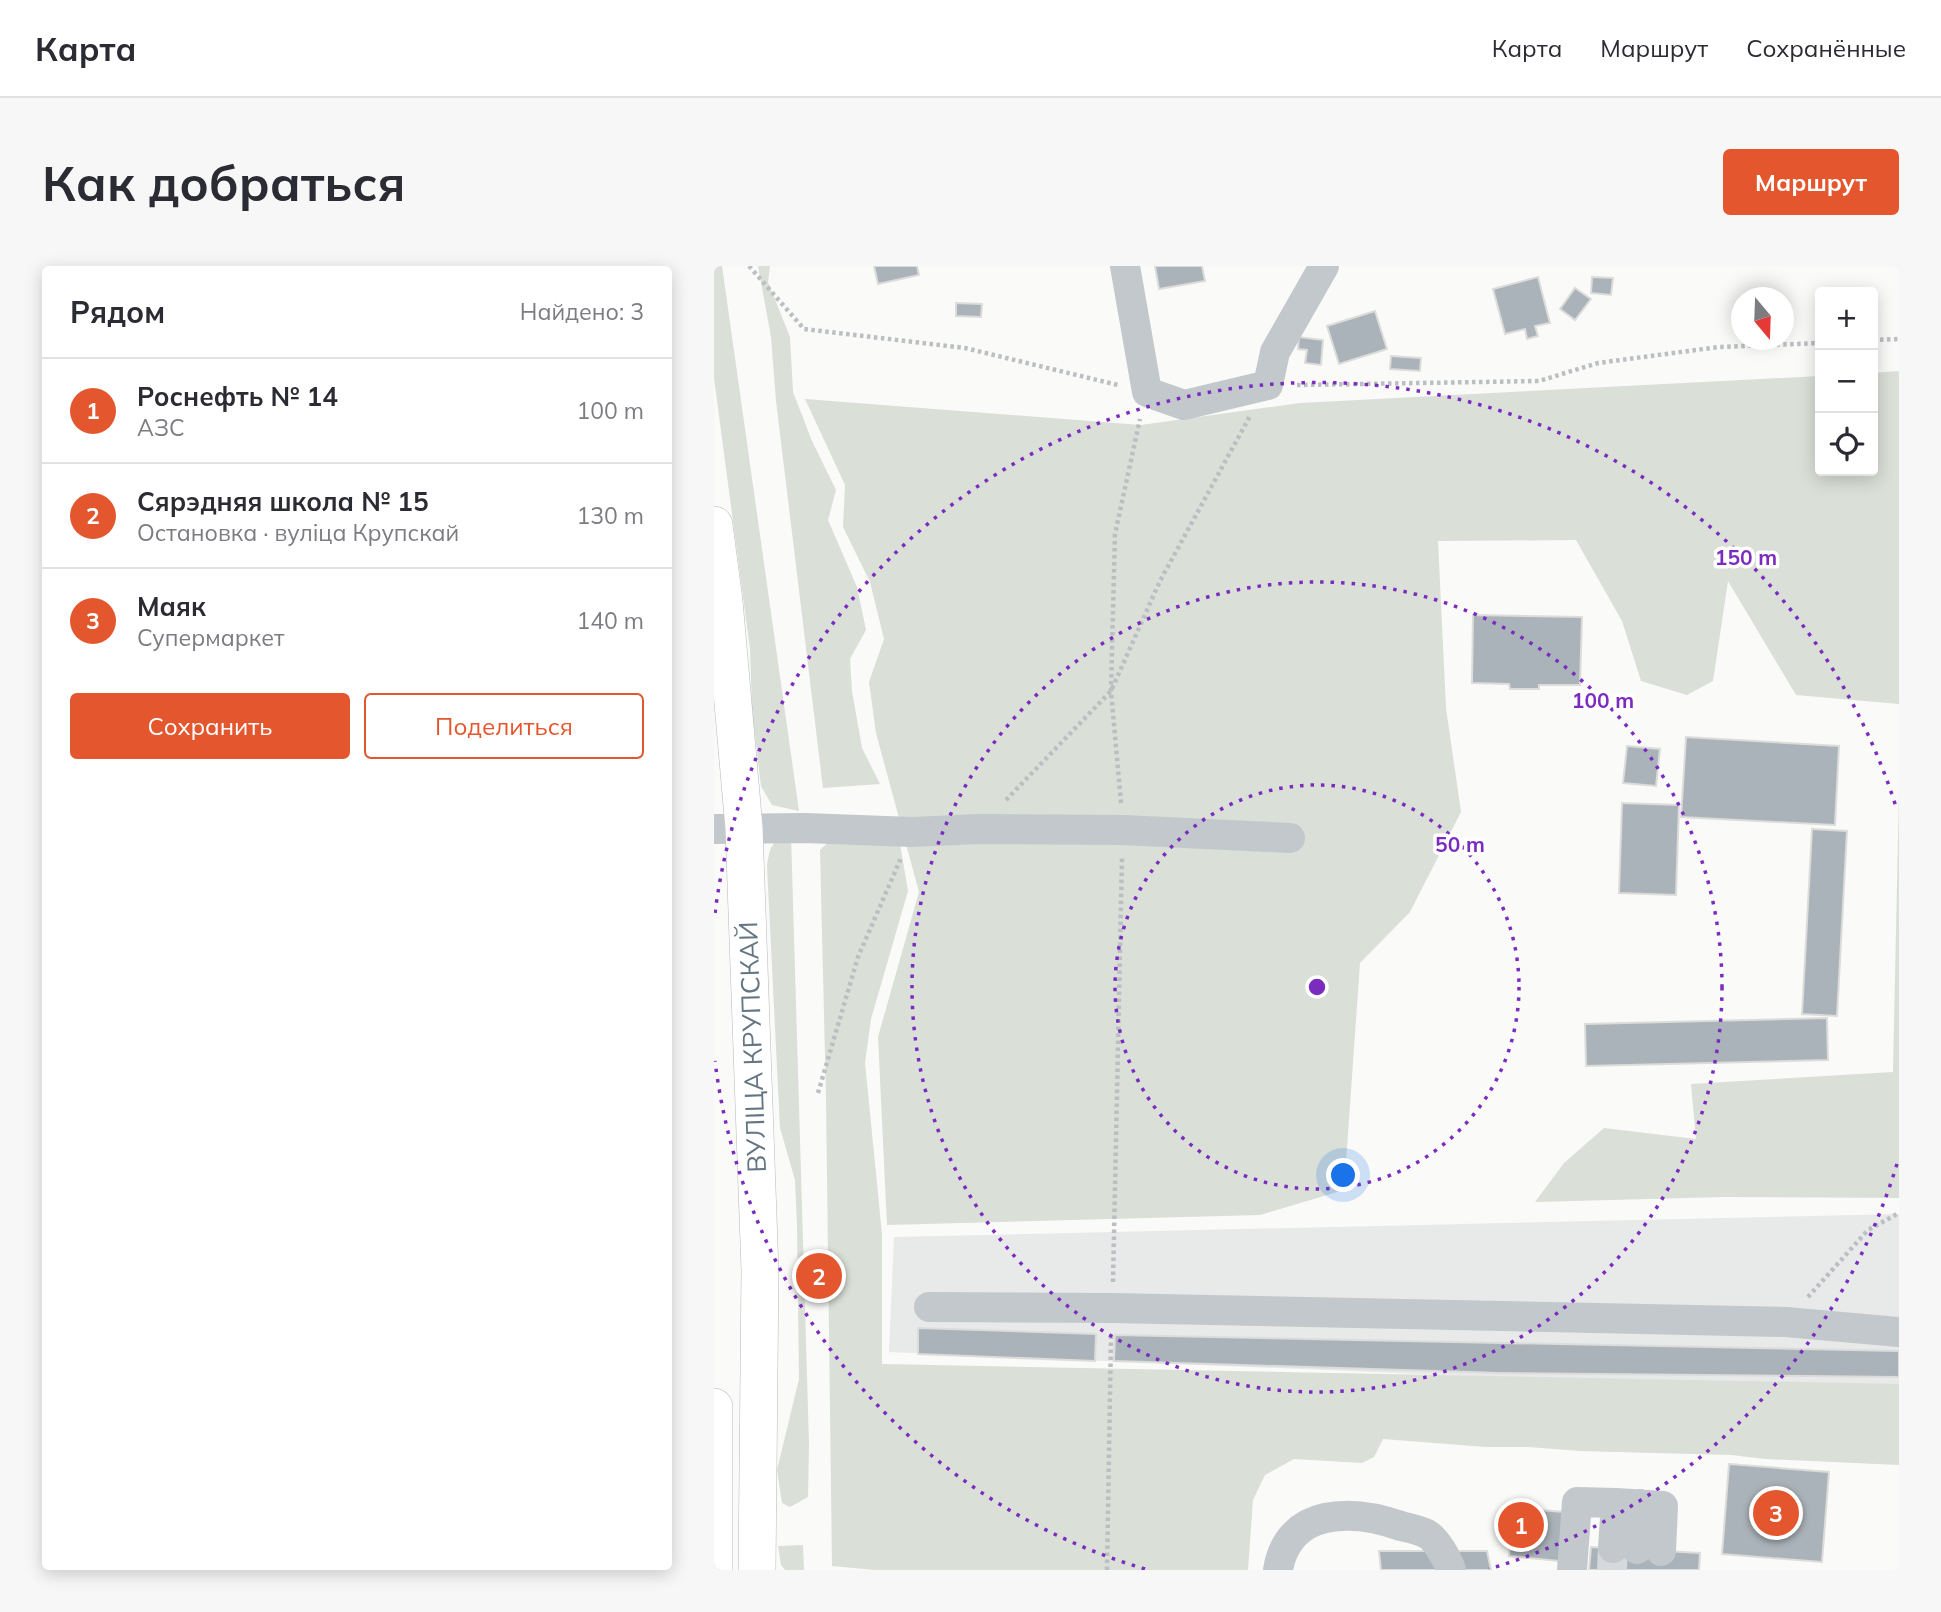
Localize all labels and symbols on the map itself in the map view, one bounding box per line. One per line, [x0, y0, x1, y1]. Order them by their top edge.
north arrow [1731, 287, 1794, 350]
text: 150 m [1715, 544, 1777, 570]
text: 100 m [1572, 687, 1634, 713]
text: 50 m [1435, 831, 1485, 857]
street label: ВУЛІЦА КРУПСКАЙ [731, 921, 773, 1173]
centre of rings [1305, 975, 1329, 999]
your location [1326, 1158, 1360, 1192]
pin: 2 [796, 1250, 842, 1302]
pin: 3 [1753, 1487, 1799, 1539]
pin: 1 [1498, 1499, 1544, 1551]

